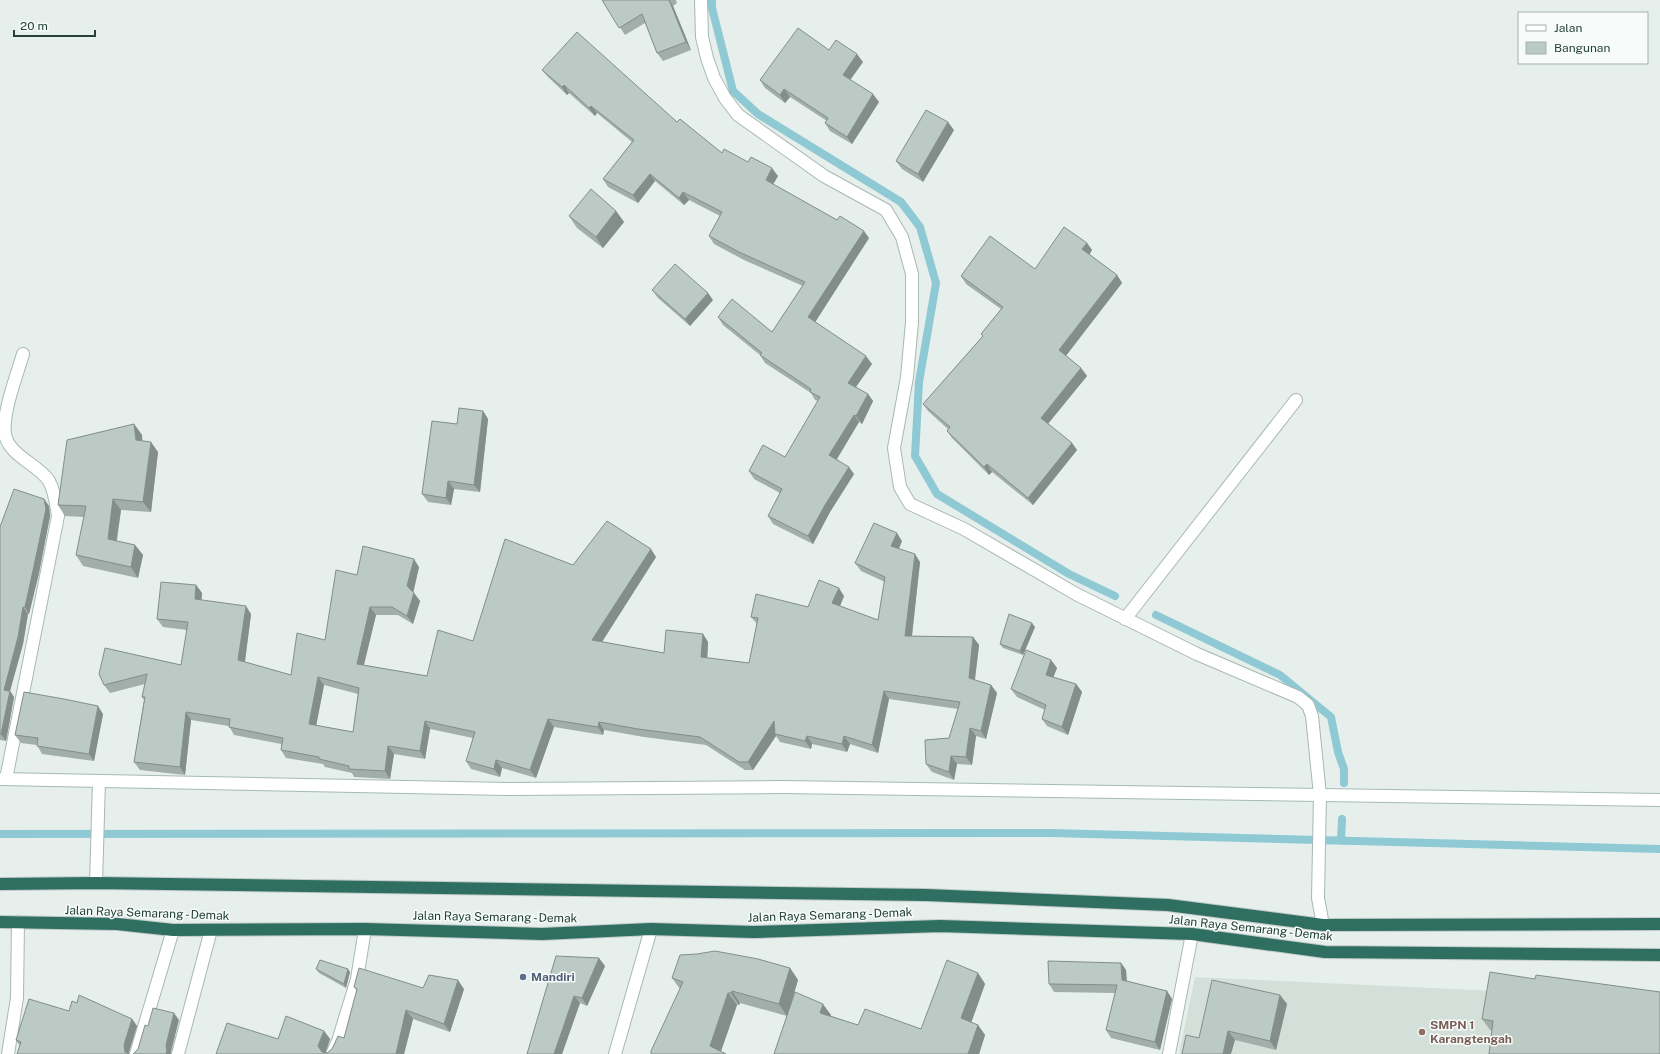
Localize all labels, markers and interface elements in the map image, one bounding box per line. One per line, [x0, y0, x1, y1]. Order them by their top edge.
scale bar [14, 12, 95, 38]
legend [1518, 12, 1648, 64]
text: 20 m [20, 19, 48, 33]
text: Jalan [1554, 21, 1583, 35]
text: Bangunan [1554, 41, 1610, 55]
street label: Jalan Raya Semarang - Demak [64, 903, 230, 923]
street label: Jalan Raya Semarang - Demak [747, 905, 913, 925]
street label: Jalan Raya Semarang - Demak [412, 909, 578, 925]
street label: Jalan Raya Semarang - Demak [1168, 912, 1334, 944]
place label: Mandiri [531, 970, 575, 984]
marker: Mandiri [518, 972, 528, 982]
place label: SMPN 1 Karangtengah [1430, 1018, 1512, 1046]
marker: SMPN 1 Karangtengah [1417, 1027, 1427, 1037]

